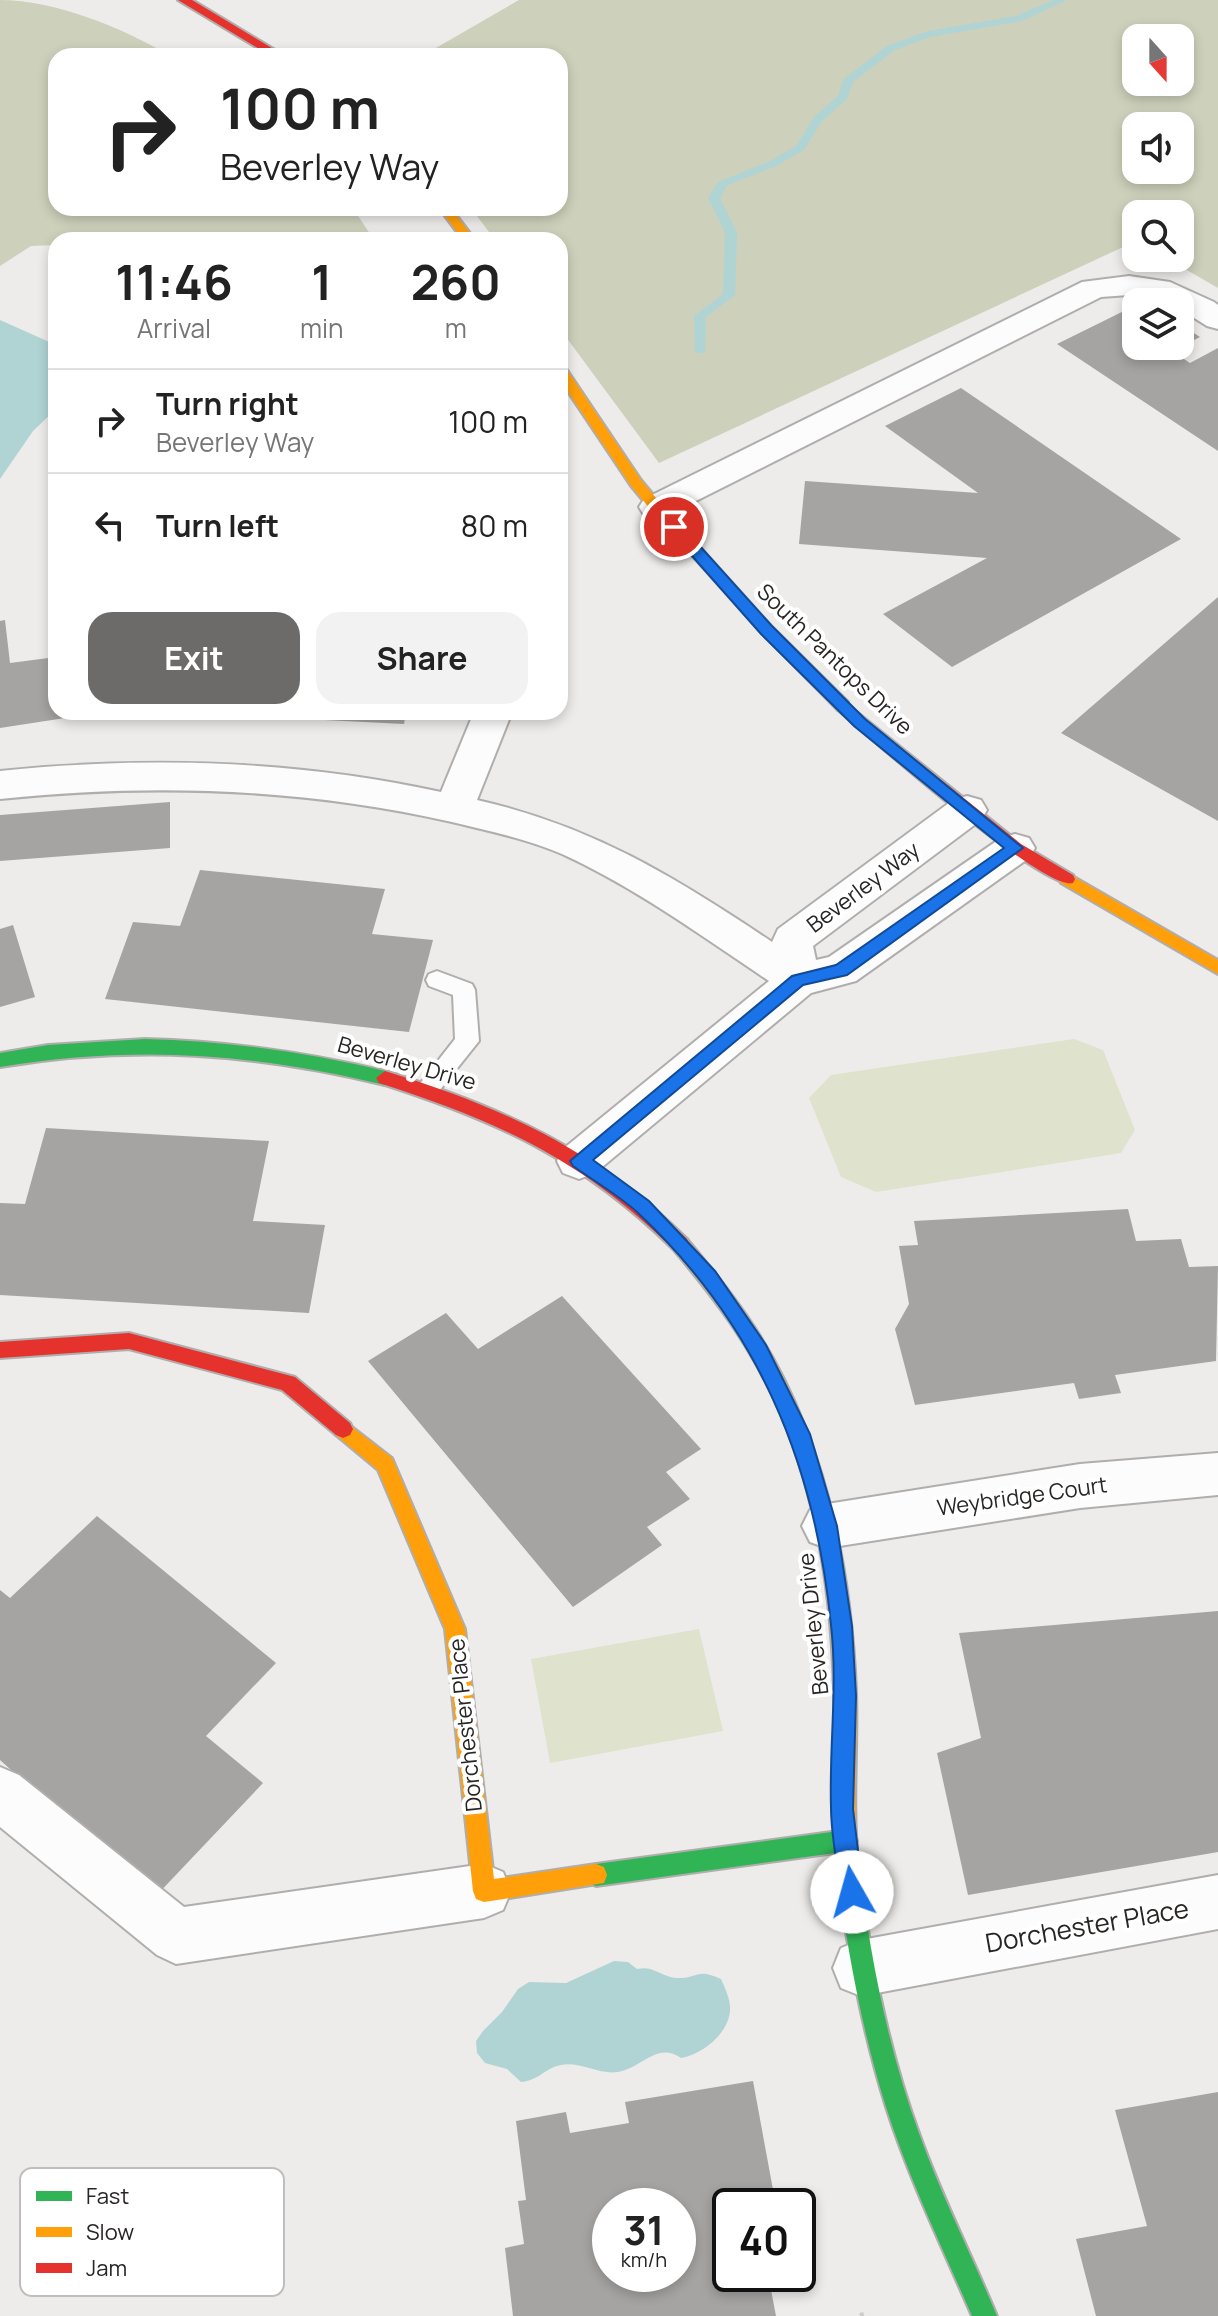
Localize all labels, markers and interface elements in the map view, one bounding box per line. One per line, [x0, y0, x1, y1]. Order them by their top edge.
north arrow [1122, 24, 1194, 96]
map controls [1122, 24, 1194, 360]
text: 100 m [220, 69, 380, 146]
icon: right [88, 80, 192, 184]
button: sound [1122, 112, 1194, 184]
text: Beverley Way [220, 142, 439, 191]
button: search [1122, 200, 1194, 272]
text: 11:46 [115, 249, 233, 314]
text: 1 [311, 249, 332, 314]
text: 260 [411, 249, 501, 314]
button: layers [1122, 288, 1194, 360]
text: Arrival [137, 310, 211, 346]
text: min [300, 310, 344, 346]
text: m [445, 310, 467, 346]
text: Turn right [156, 383, 299, 424]
icon: right [88, 399, 132, 443]
text: 100 m [448, 401, 528, 442]
text: Beverley Way [156, 424, 314, 460]
pin [640, 493, 708, 561]
icon: left [88, 503, 132, 547]
text: Turn left [156, 505, 279, 546]
text: 80 m [461, 505, 528, 546]
icon: arrive [652, 505, 696, 549]
street label: South Pantops Drive [751, 577, 919, 741]
button: Exit [88, 612, 300, 704]
button: Share [316, 612, 528, 704]
street label: Beverley Way [800, 834, 926, 939]
street label: Beverley Drive [334, 1029, 480, 1097]
street label: Weybridge Court [935, 1469, 1109, 1523]
street label: Beverley Drive [791, 1551, 835, 1697]
street label: Dorchester Place [441, 1637, 489, 1813]
position arrow [810, 1850, 894, 1934]
street label: Dorchester Place [982, 1889, 1191, 1961]
legend [20, 2168, 284, 2296]
text: Fast [86, 2181, 129, 2211]
speed limit sign: 40 [712, 2188, 816, 2292]
text: 31 [624, 2202, 664, 2257]
text: Slow [86, 2217, 134, 2247]
text: km/h [621, 2246, 667, 2273]
text: Jam [86, 2253, 127, 2283]

